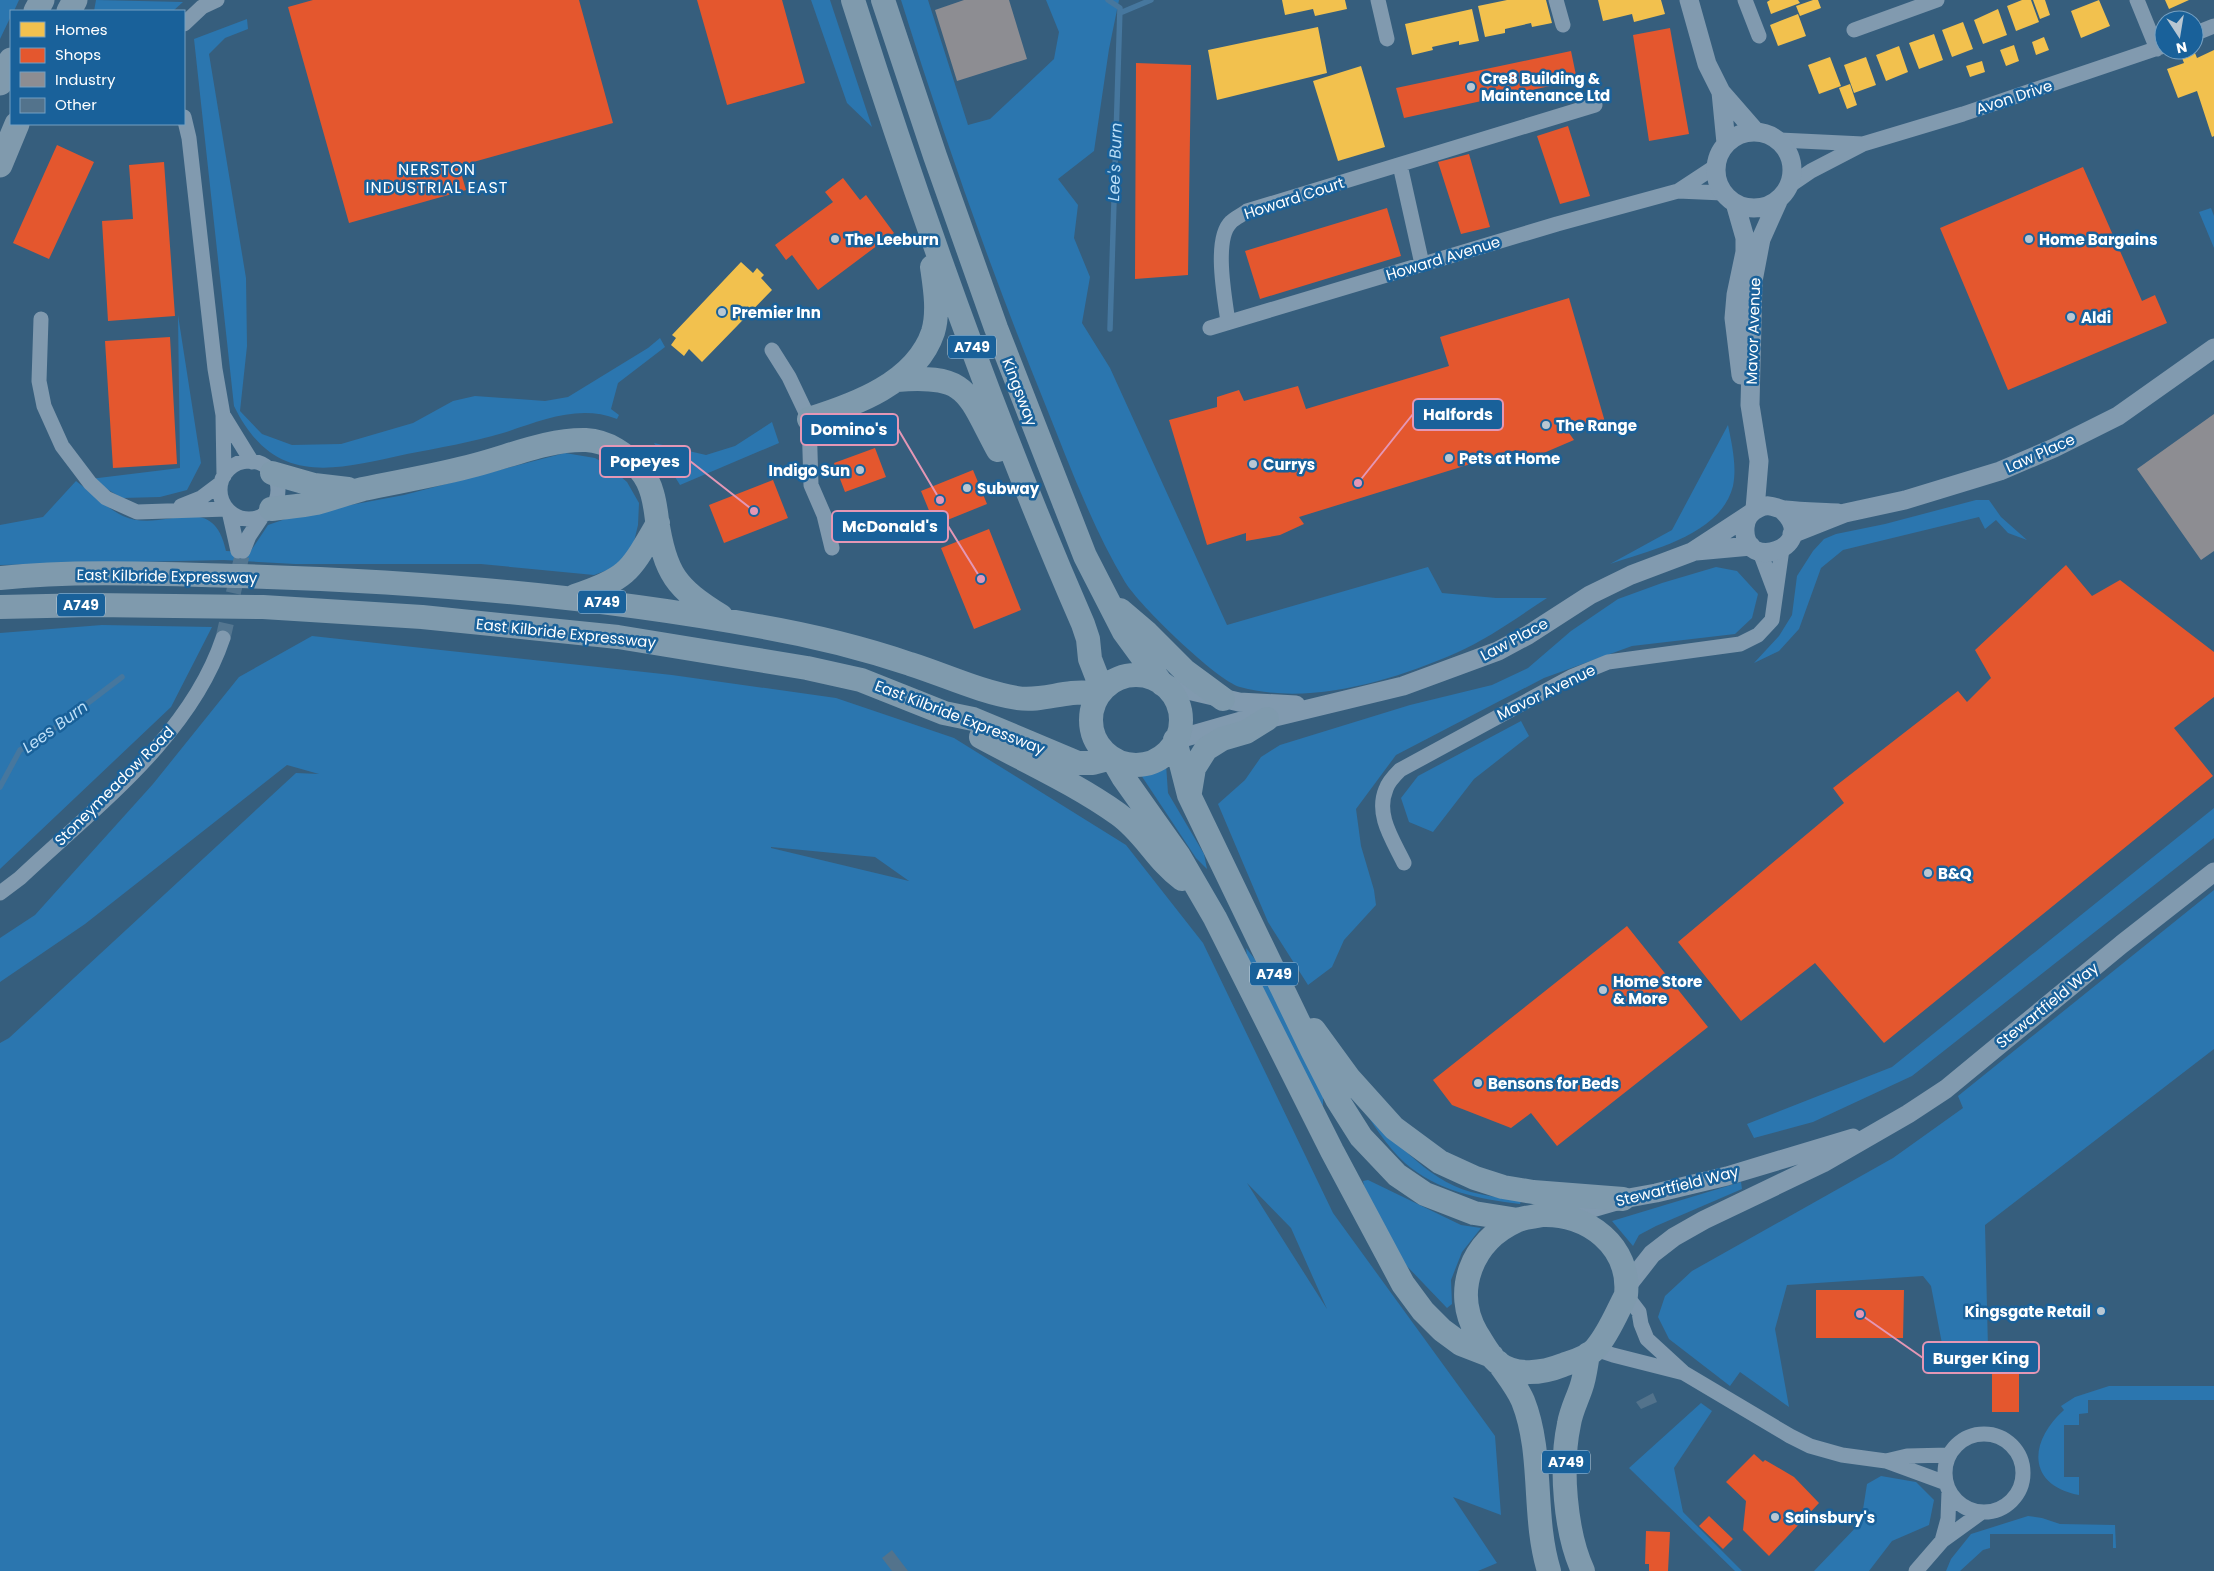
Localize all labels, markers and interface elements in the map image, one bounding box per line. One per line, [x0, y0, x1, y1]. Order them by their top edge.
legend [10, 10, 185, 125]
north arrow [2154, 10, 2204, 60]
text: Homes [55, 19, 108, 40]
text: N [2174, 37, 2189, 59]
text: Shops [55, 44, 101, 65]
place label: Cre8 Building & Maintenance Ltd [1481, 68, 1610, 106]
text: Industry [55, 69, 116, 90]
street label: Avon Drive [1973, 75, 2055, 119]
marker: Cre8 Building & Maintenance Ltd [1465, 81, 1477, 93]
text: Other [55, 94, 97, 115]
water label: Lee's Burn [1102, 122, 1128, 202]
district label: NERSTON INDUSTRIAL EAST [365, 158, 509, 199]
street label: Howard Court [1241, 172, 1347, 224]
place label: The Leeburn [845, 229, 939, 250]
place label: Home Bargains [2039, 229, 2158, 250]
street label: Howard Avenue [1383, 231, 1503, 285]
marker: The Leeburn [829, 233, 841, 245]
marker: Home Bargains [2023, 233, 2035, 245]
street label: Mavor Avenue [1741, 277, 1765, 385]
place label: Premier Inn [732, 302, 821, 323]
marker: Premier Inn [716, 306, 728, 318]
place label: Aldi [2081, 307, 2111, 328]
marker: Aldi [2065, 311, 2077, 323]
road number: A749 [948, 336, 996, 358]
street label: Kingsway [997, 355, 1043, 429]
callout: Halfords [1413, 399, 1503, 430]
text: Halfords [1423, 403, 1493, 426]
callout: Domino's [801, 414, 898, 445]
place label: The Range [1556, 415, 1637, 436]
text: Domino's [811, 418, 888, 441]
marker: The Range [1540, 419, 1552, 431]
street label: Law Place [2002, 428, 2078, 478]
callout: Popeyes [600, 446, 690, 477]
place label: Pets at Home [1459, 448, 1560, 469]
text: Popeyes [610, 450, 680, 473]
marker: Pets at Home [1443, 452, 1455, 464]
place label: Currys [1263, 454, 1315, 475]
marker: Currys [1247, 458, 1259, 470]
place label: Indigo Sun [768, 460, 850, 481]
marker: Indigo Sun [854, 464, 866, 476]
place label: Subway [977, 478, 1040, 499]
marker: Subway [961, 482, 973, 494]
callout: McDonald's [832, 511, 948, 542]
text: McDonald's [842, 515, 938, 538]
street label: East Kilbride Expressway [76, 564, 258, 588]
road number: A749 [578, 590, 626, 614]
road number: A749 [57, 594, 105, 616]
street label: Law Place [1476, 612, 1552, 666]
street label: East Kilbride Expressway [475, 613, 658, 653]
street label: Mavor Avenue [1493, 659, 1599, 725]
street label: East Kilbride Expressway [872, 675, 1049, 759]
water label: Lees Burn [17, 695, 93, 759]
street label: Stoneymeadow Road [50, 722, 178, 850]
place label: B&Q [1938, 863, 1972, 884]
marker: B&Q [1922, 867, 1934, 879]
street label: Stewartfield Way [1991, 957, 2103, 1053]
road number: A749 [1250, 962, 1298, 986]
place label: Home Store & More [1613, 971, 1702, 1009]
marker: Home Store & More [1597, 984, 1609, 996]
place label: Bensons for Beds [1488, 1073, 1619, 1094]
marker: Bensons for Beds [1472, 1077, 1484, 1089]
street label: Stewartfield Way [1613, 1160, 1741, 1211]
place label: Kingsgate Retail [1964, 1301, 2091, 1322]
marker: Kingsgate Retail [2095, 1305, 2107, 1317]
callout: Burger King [1923, 1342, 2039, 1373]
text: Burger King [1933, 1347, 2029, 1370]
road number: A749 [1542, 1450, 1590, 1474]
place label: Sainsbury's [1785, 1507, 1875, 1528]
marker: Sainsbury's [1769, 1511, 1781, 1523]

